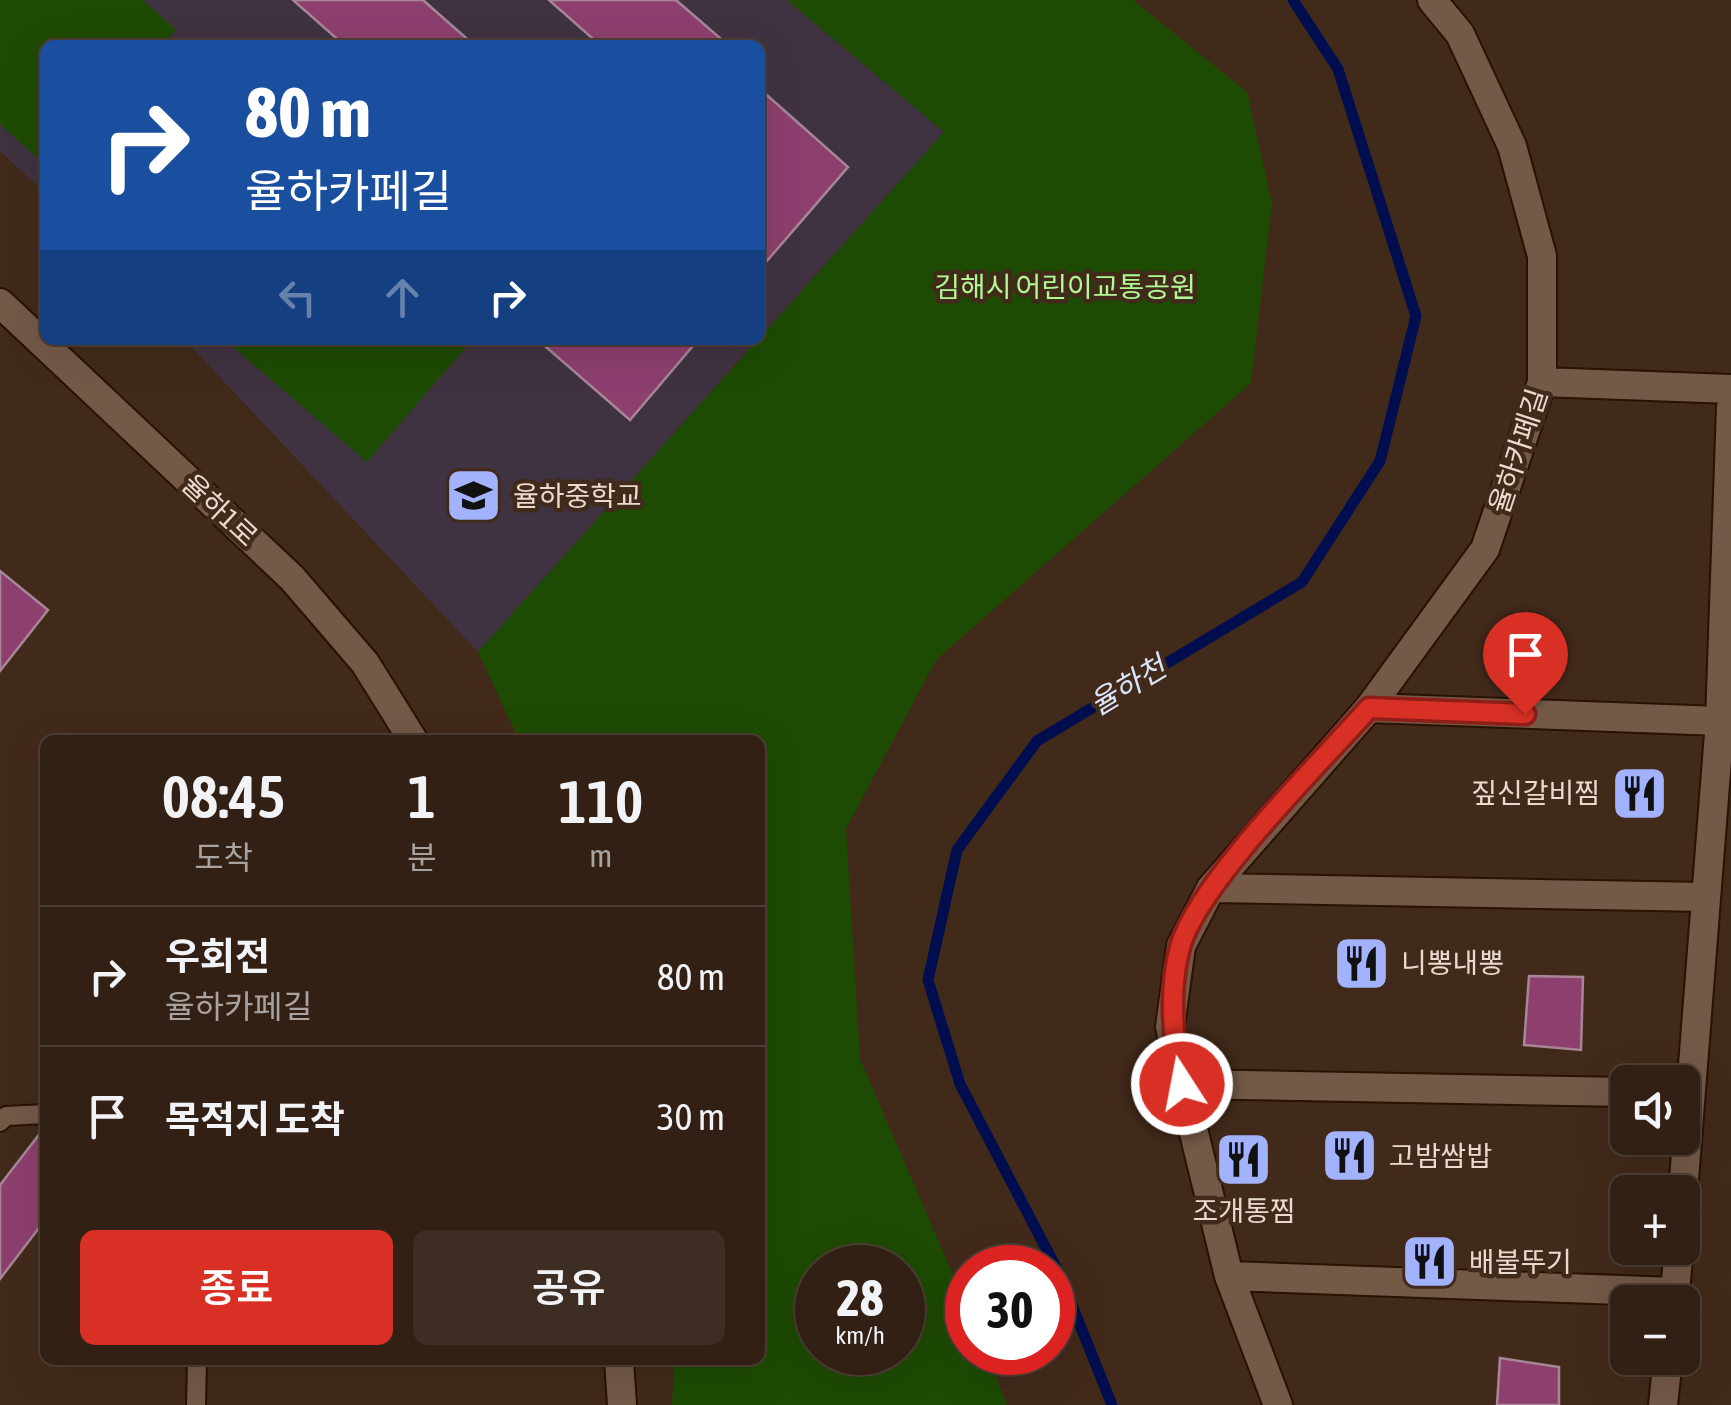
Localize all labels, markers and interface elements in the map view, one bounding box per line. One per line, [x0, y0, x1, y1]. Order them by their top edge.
text: 80 m [245, 72, 371, 152]
icon: right [80, 80, 210, 210]
text: 율하카페길 [245, 165, 452, 217]
icon: left [270, 270, 325, 325]
icon: ahead [375, 270, 430, 325]
icon: right [480, 270, 535, 325]
park label: 김해시 어린이교통공원 [934, 271, 1196, 303]
street label: 율하카페길 [1483, 385, 1553, 517]
school or university icon: 율하중학교 [444, 466, 504, 526]
street label: 율하1로 [176, 467, 264, 553]
place label: 율하중학교 [513, 480, 642, 512]
pin [1483, 612, 1568, 715]
icon: arrive [1498, 627, 1553, 682]
water label: 율하천 [1083, 648, 1175, 721]
text: 08:45 [162, 762, 285, 831]
text: 1 [408, 762, 436, 831]
restaurant icon: 짚신갈비찜 [1609, 763, 1669, 823]
text: 110 [559, 767, 643, 836]
place label: 짚신갈비찜 [1471, 777, 1600, 809]
text: m [589, 837, 612, 874]
text: 도착 [194, 839, 253, 876]
text: 분 [407, 839, 437, 876]
restaurant icon: 니뽕내뽕 [1332, 933, 1392, 993]
text: 우회전 [165, 935, 270, 978]
place label: 니뽕내뽕 [1401, 947, 1504, 979]
icon: right [80, 949, 135, 1004]
text: 80 m [657, 955, 725, 998]
text: 율하카페길 [165, 988, 312, 1025]
position arrow [1130, 1032, 1234, 1136]
map controls [1610, 1065, 1700, 1375]
button: sound [1610, 1065, 1700, 1155]
icon: arrive [80, 1089, 135, 1144]
text: 30 m [657, 1095, 725, 1138]
text: 목적지 도착 [165, 1098, 345, 1141]
restaurant icon: 고밤쌈밥 [1320, 1126, 1380, 1186]
restaurant icon: 조개통찜 [1214, 1130, 1274, 1190]
place label: 고밤쌈밥 [1389, 1140, 1492, 1172]
button: + [1610, 1175, 1700, 1265]
place label: 조개통찜 [1192, 1195, 1296, 1227]
button: 종료 [80, 1230, 393, 1345]
button: 공유 [413, 1230, 725, 1345]
restaurant icon: 배불뚜기 [1400, 1232, 1460, 1292]
speed limit sign: 30 [945, 1245, 1075, 1375]
place label: 배불뚜기 [1469, 1246, 1572, 1278]
text: 28 [836, 1269, 883, 1327]
button: − [1610, 1285, 1700, 1375]
text: km/h [835, 1321, 885, 1349]

